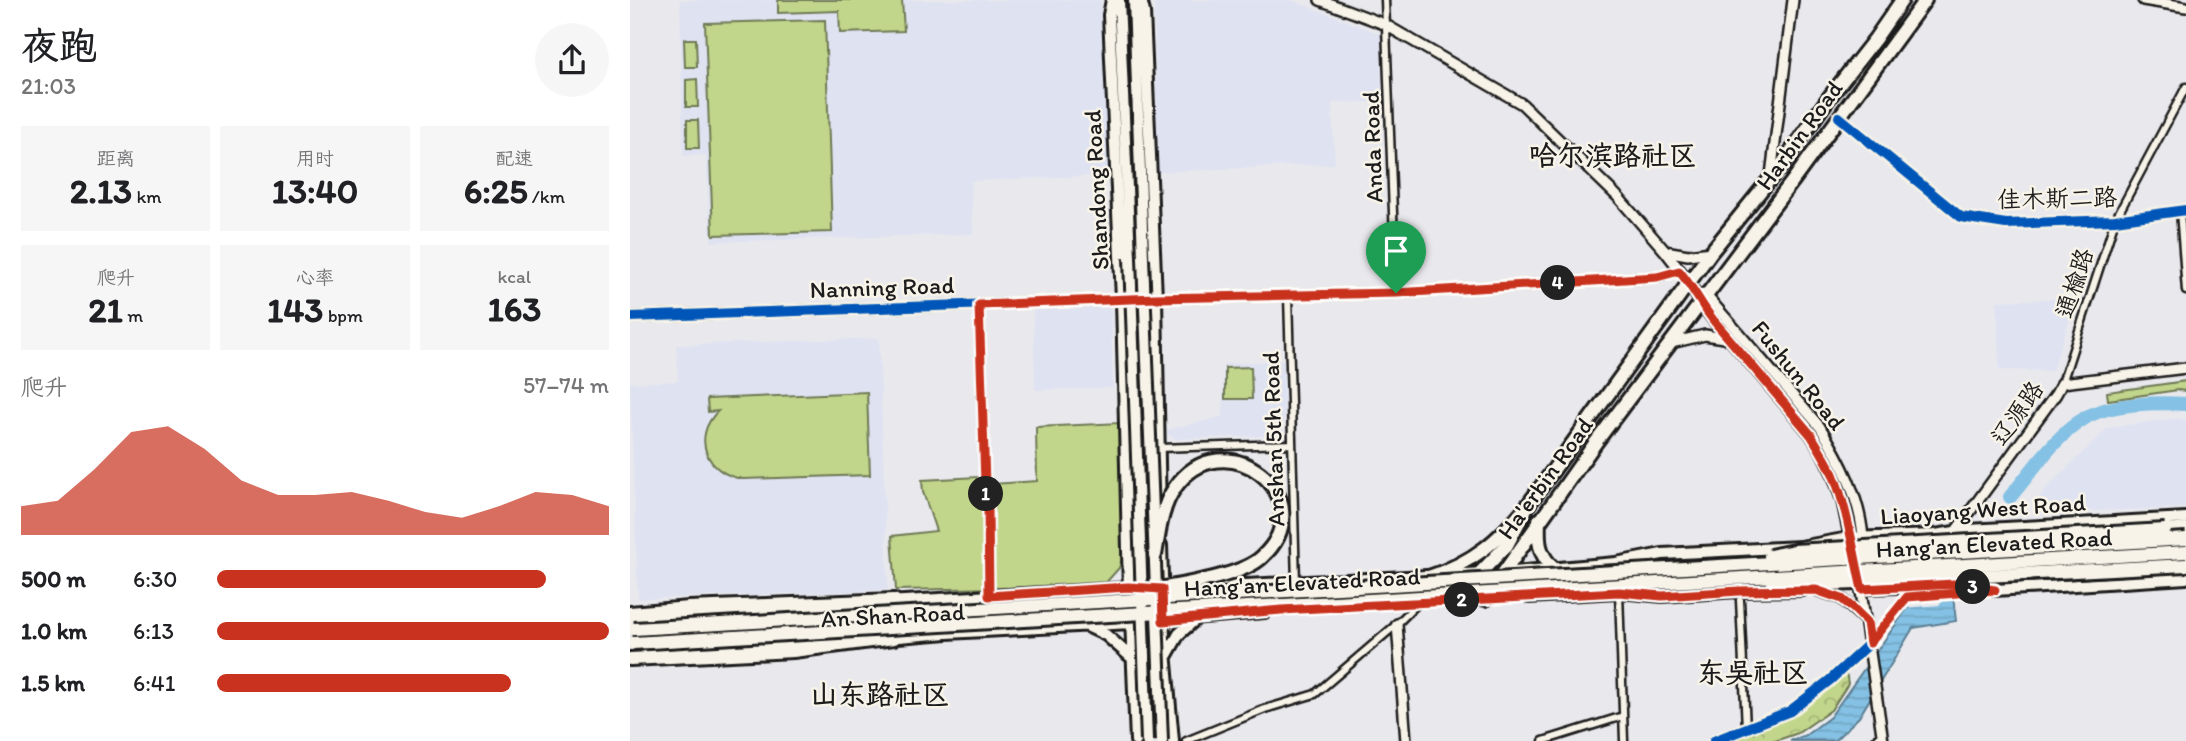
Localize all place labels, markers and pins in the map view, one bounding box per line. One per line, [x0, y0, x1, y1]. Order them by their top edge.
pin [1366, 221, 1426, 293]
pin: 4 [1541, 266, 1576, 300]
pin: 1 [968, 476, 1004, 512]
pin: 3 [1956, 570, 1990, 604]
pin: 2 [1444, 582, 1480, 618]

